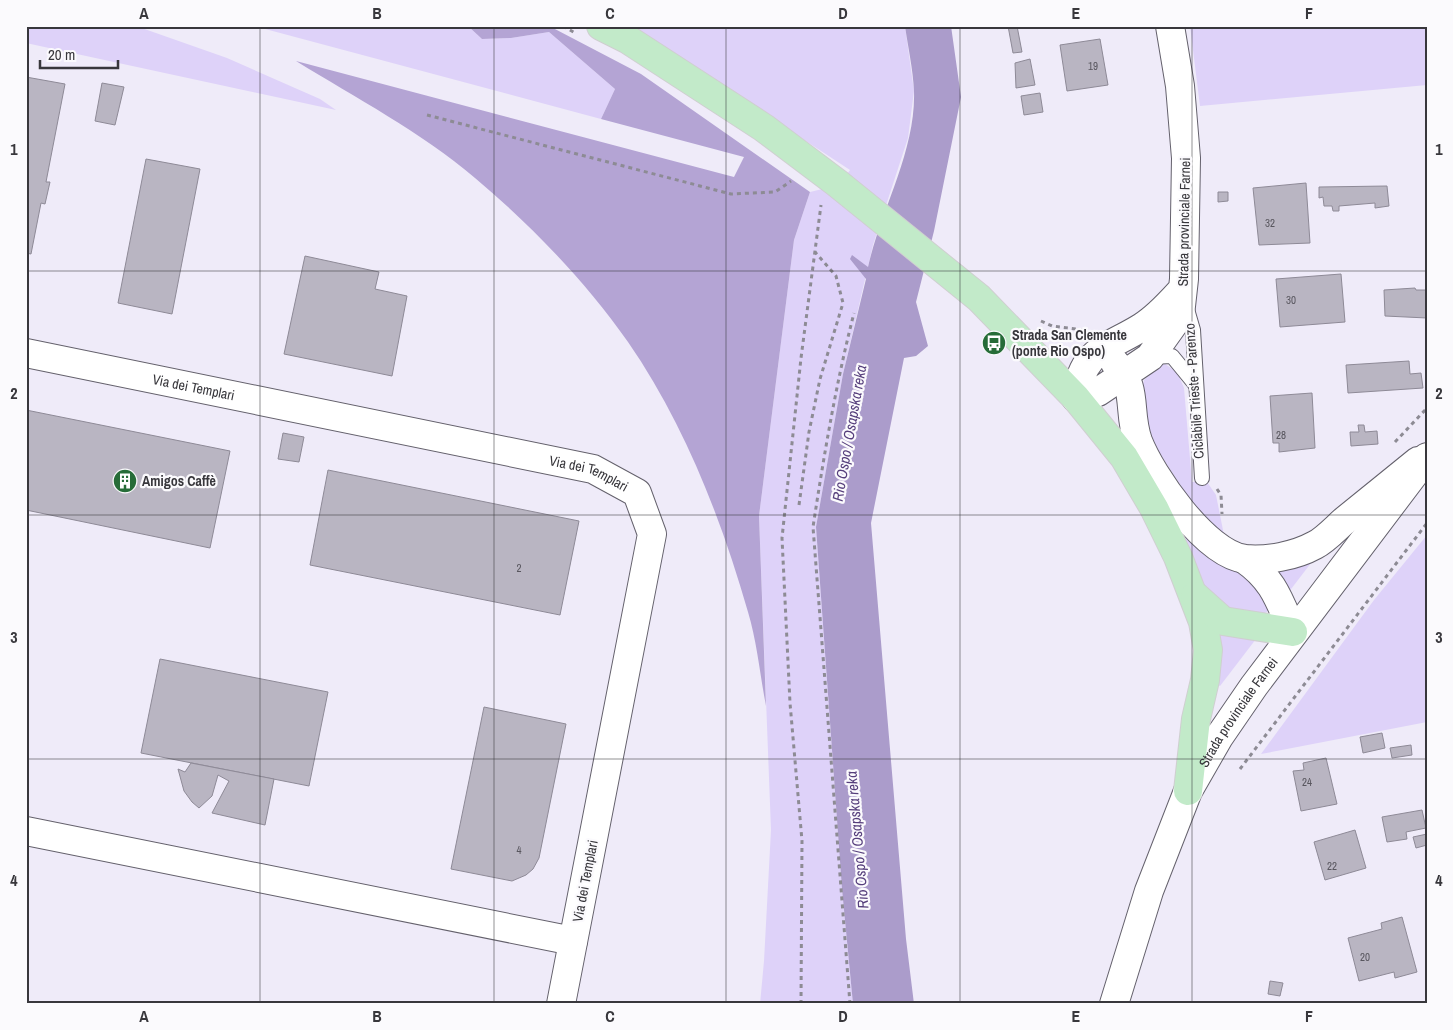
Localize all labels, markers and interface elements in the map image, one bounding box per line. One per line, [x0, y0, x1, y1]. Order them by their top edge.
text: A [139, 2, 149, 24]
text: B [372, 2, 382, 24]
text: C [605, 2, 615, 24]
text: D [838, 2, 848, 24]
text: E [1072, 2, 1081, 24]
text: F [1305, 2, 1313, 24]
scale bar [40, 38, 118, 70]
text: 20 m [48, 44, 75, 65]
house number: 19 [1088, 59, 1098, 73]
text: 1 [10, 138, 18, 160]
text: 1 [1435, 138, 1443, 160]
street label: Strada provinciale Farnei [1174, 157, 1194, 287]
house number: 32 [1265, 216, 1275, 230]
house number: 30 [1286, 293, 1296, 307]
street label: Ciclabile Trieste - Parenzo [1180, 323, 1208, 459]
place label: Strada San Clemente (ponte Rio Ospo) [1012, 326, 1127, 360]
bus stop icon: Strada San Clemente (ponte Rio Ospo) [981, 330, 1007, 356]
water label: Rio Ospo / Osapska reka [827, 363, 871, 503]
street label: Via dei Templari [151, 370, 236, 404]
text: 2 [10, 382, 18, 404]
text: 2 [1435, 382, 1443, 404]
house number: 28 [1276, 428, 1286, 442]
street label: Via dei Templari [548, 451, 631, 496]
building icon: Amigos Caffè [112, 468, 138, 494]
place label: Amigos Caffè [142, 472, 216, 490]
house number: 2 [516, 561, 522, 575]
text: 3 [10, 626, 18, 648]
text: 3 [1435, 626, 1443, 648]
street label: Strada provinciale Farnei [1195, 654, 1282, 771]
water label: Rio Ospo / Osapska reka [841, 770, 873, 910]
house number: 24 [1302, 775, 1312, 789]
street label: Via dei Templari [568, 838, 602, 924]
house number: 4 [516, 843, 522, 857]
house number: 22 [1327, 859, 1337, 873]
text: 4 [10, 869, 18, 891]
text: 4 [1435, 869, 1443, 891]
house number: 20 [1360, 950, 1370, 964]
text: A [139, 1005, 149, 1027]
text: B [372, 1005, 382, 1027]
text: C [605, 1005, 615, 1027]
text: D [838, 1005, 848, 1027]
text: E [1072, 1005, 1081, 1027]
text: F [1305, 1005, 1313, 1027]

